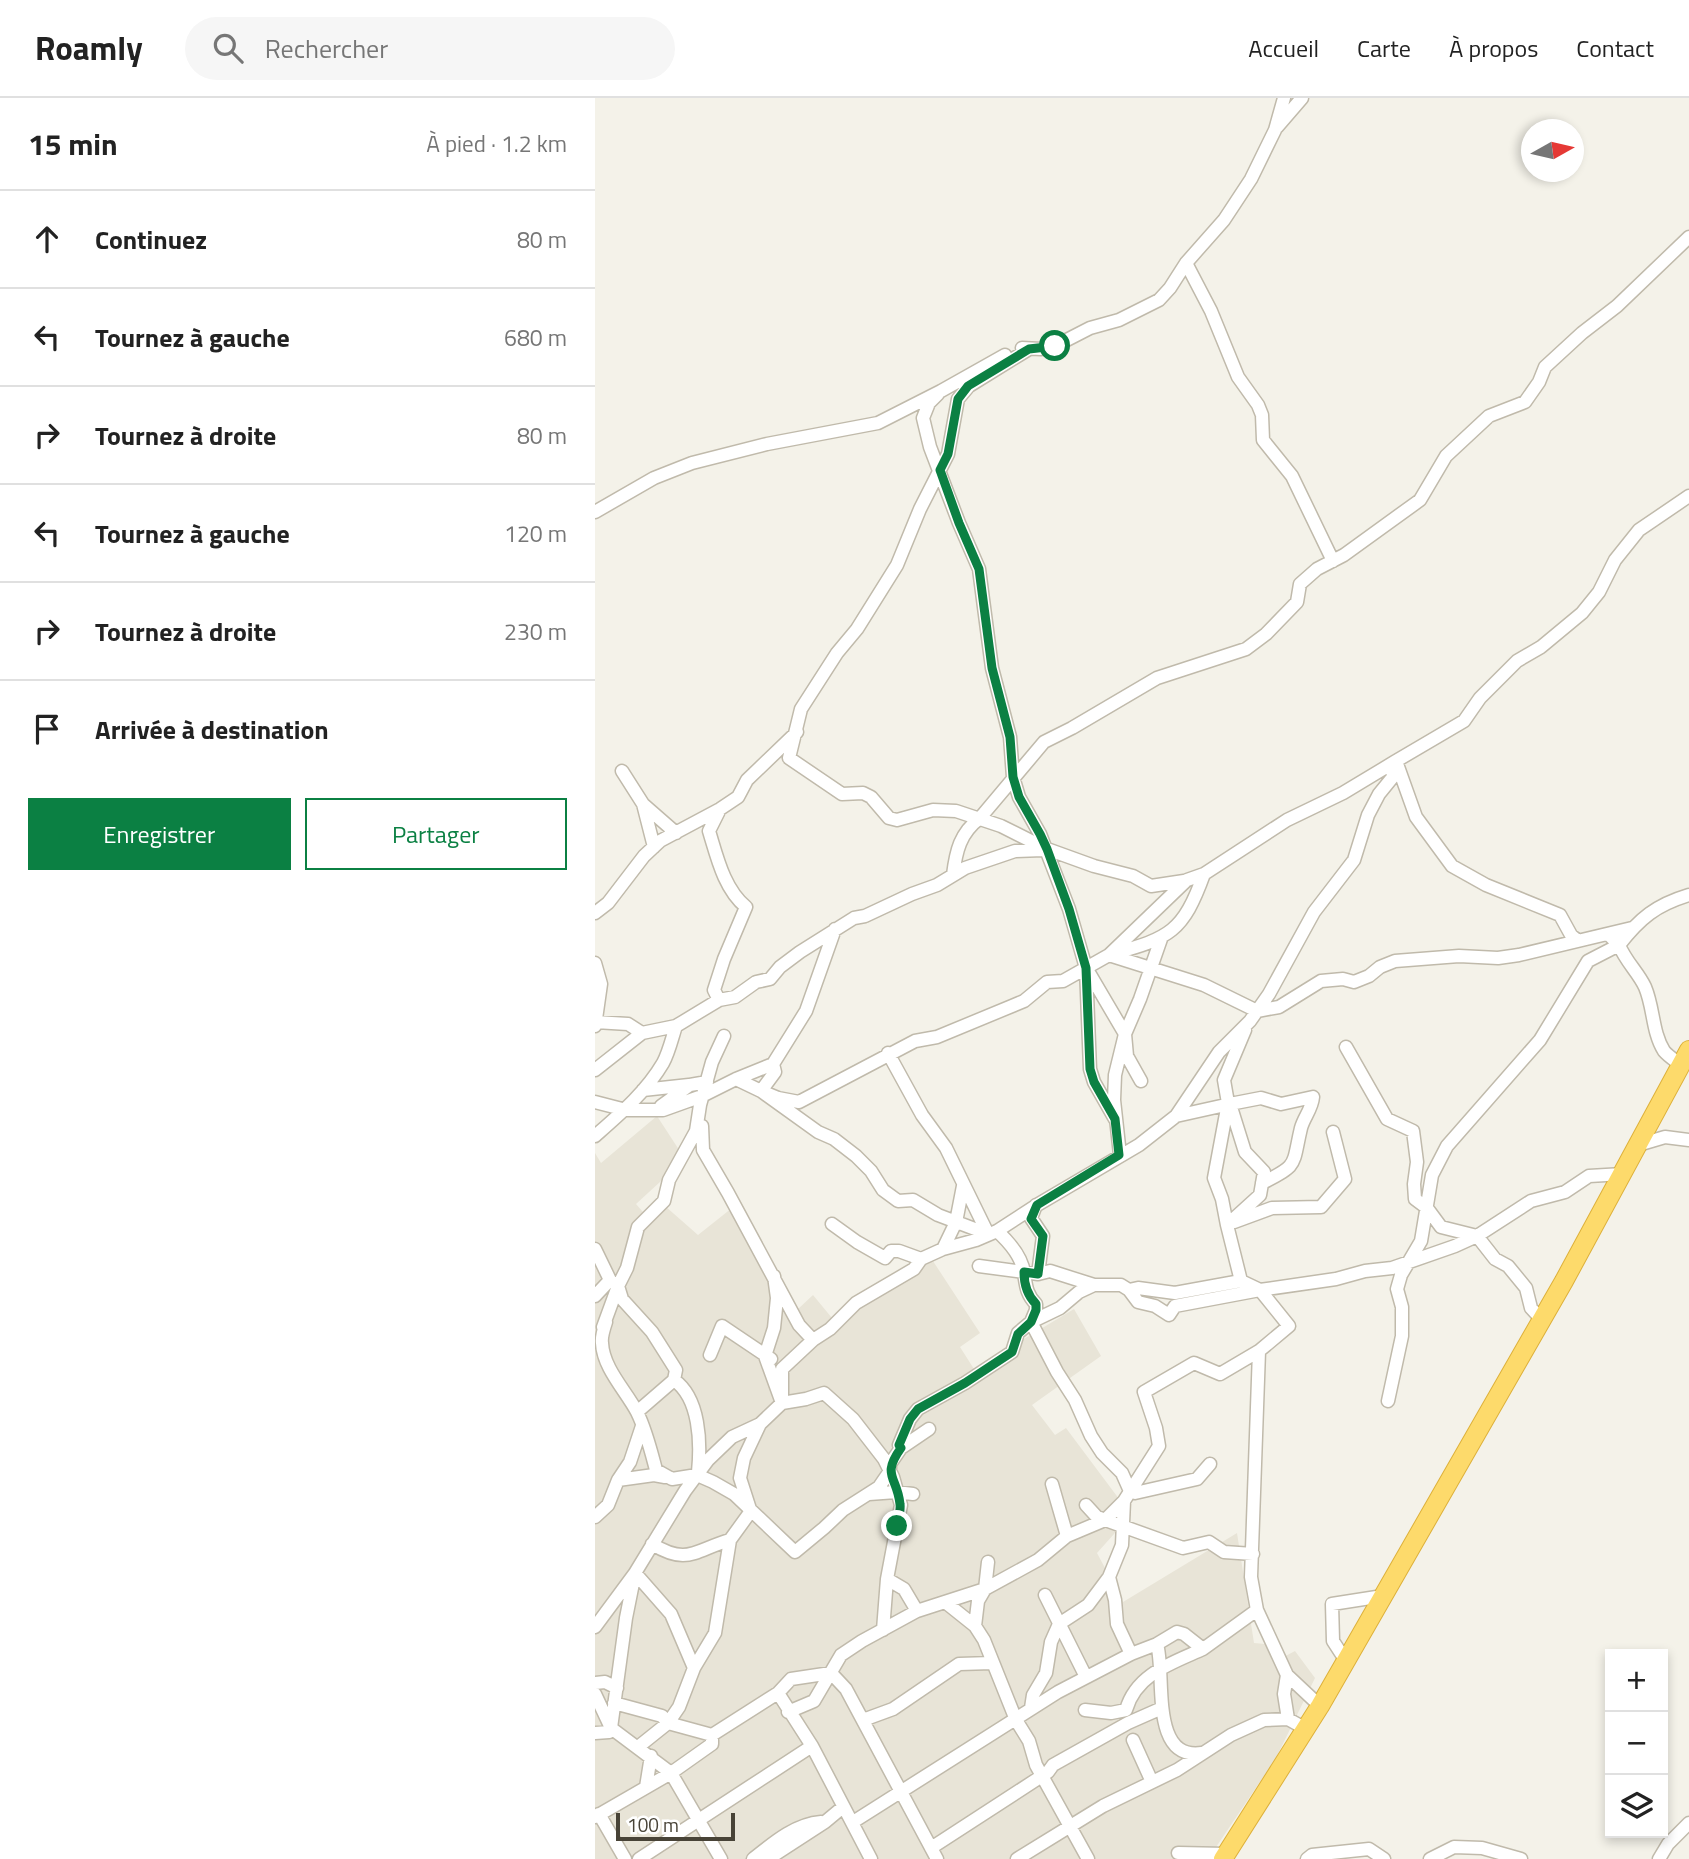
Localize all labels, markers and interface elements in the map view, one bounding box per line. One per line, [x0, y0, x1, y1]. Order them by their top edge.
search box [185, 17, 675, 80]
text: Roamly [35, 23, 143, 73]
icon: search [209, 29, 247, 67]
text: Rechercher [265, 29, 388, 68]
text: Accueil [1248, 30, 1319, 66]
text: Carte [1357, 30, 1411, 66]
text: À propos [1449, 30, 1538, 66]
text: Contact [1576, 30, 1654, 66]
north arrow [1521, 119, 1584, 182]
text: 15 min [28, 121, 118, 167]
text: À pied · 1.2 km [426, 126, 567, 161]
icon: ahead [28, 220, 66, 258]
text: Continuez [95, 220, 207, 259]
text: 80 m [517, 222, 567, 257]
icon: left [28, 318, 66, 356]
text: Tournez à gauche [95, 318, 290, 357]
text: 680 m [504, 320, 567, 355]
route start [1039, 330, 1070, 361]
icon: right [28, 416, 66, 454]
text: Tournez à droite [95, 416, 276, 455]
text: 80 m [517, 418, 567, 453]
icon: left [28, 514, 66, 552]
text: Tournez à gauche [95, 514, 290, 553]
text: 120 m [504, 516, 567, 551]
icon: right [28, 612, 66, 650]
text: Tournez à droite [95, 612, 276, 651]
text: 230 m [504, 614, 567, 649]
icon: arrive [28, 710, 66, 748]
text: Arrivée à destination [95, 710, 329, 749]
button: Enregistrer [28, 798, 291, 870]
button: Partager [305, 798, 567, 870]
route end [881, 1510, 912, 1541]
map controls [1605, 1649, 1668, 1838]
button: + [1605, 1649, 1668, 1712]
button: − [1605, 1712, 1668, 1775]
button: layers [1605, 1775, 1668, 1838]
scale bar [616, 1810, 735, 1842]
text: 100 m [627, 1810, 679, 1839]

